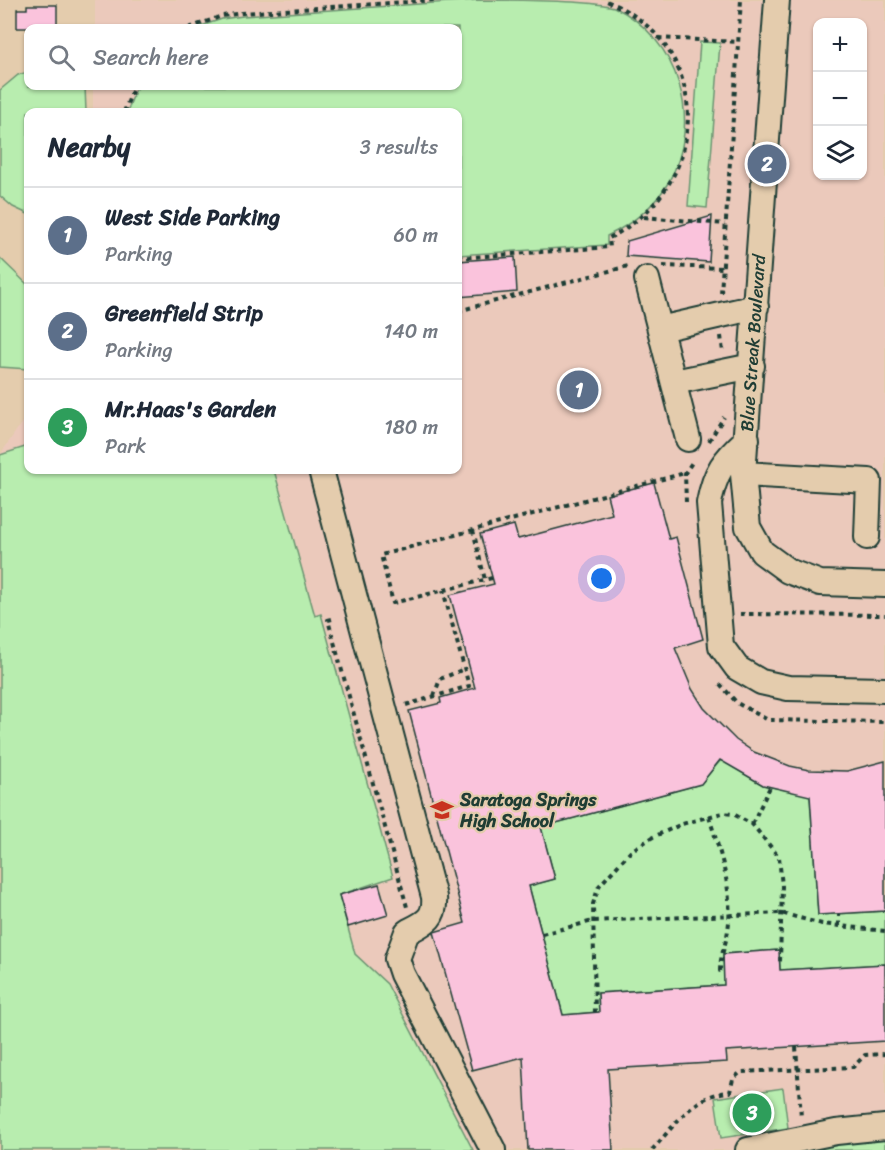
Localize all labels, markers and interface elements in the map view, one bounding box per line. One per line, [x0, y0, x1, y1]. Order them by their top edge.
map controls [813, 18, 867, 180]
button: + [813, 18, 867, 72]
search box [24, 24, 462, 90]
text: Search here [93, 38, 209, 77]
icon: search [45, 41, 78, 74]
button: − [813, 72, 867, 126]
text: Nearby [48, 124, 130, 170]
button: layers [813, 126, 867, 180]
text: 3 results [360, 130, 438, 165]
pin: 2 [748, 142, 786, 186]
text: West Side Parking [105, 198, 280, 237]
text: 1 [63, 218, 72, 253]
text: 60 m [393, 218, 438, 253]
text: Parking [105, 237, 172, 272]
street label: Blue Streak Boulevard [731, 252, 775, 433]
text: Greenfield Strip [105, 294, 263, 333]
text: 2 [62, 314, 73, 349]
text: 140 m [384, 314, 438, 349]
text: Parking [105, 333, 172, 368]
pin: 1 [560, 368, 598, 412]
text: Mr.Haas's Garden [105, 390, 276, 429]
text: 3 [62, 410, 73, 445]
text: 180 m [384, 410, 438, 445]
text: Park [105, 429, 146, 464]
your location [587, 564, 616, 593]
place label: Saratoga Springs High School [459, 784, 597, 837]
school or university icon: Saratoga Springs High School [429, 797, 455, 823]
pin: 3 [732, 1090, 771, 1136]

